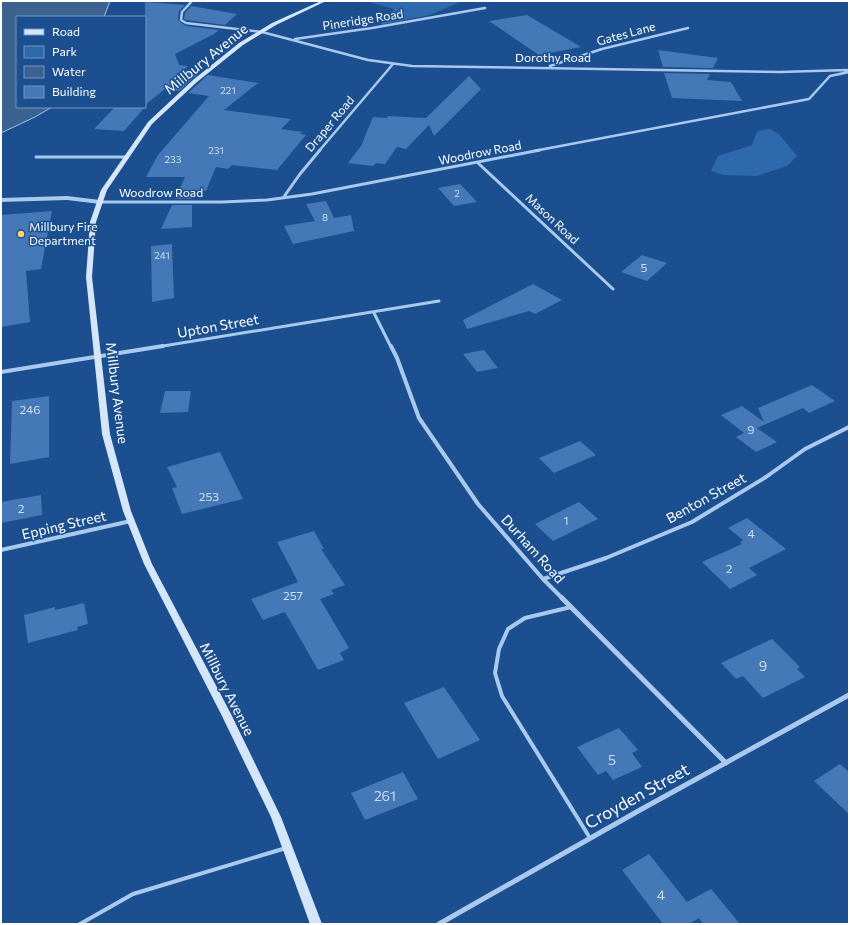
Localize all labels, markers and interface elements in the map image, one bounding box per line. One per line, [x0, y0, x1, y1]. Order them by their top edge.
street label: Pineridge Road [321, 6, 404, 32]
legend [16, 16, 146, 108]
street label: Gates Lane [595, 18, 657, 48]
street label: Millbury Avenue [161, 20, 251, 97]
text: Road [52, 24, 80, 38]
text: Park [52, 44, 78, 58]
street label: Dorothy Road [515, 50, 591, 64]
text: Water [52, 64, 86, 78]
text: Building [52, 84, 96, 98]
house number: 221 [220, 84, 236, 96]
street label: Draper Road [302, 93, 357, 154]
street label: Woodrow Road [437, 137, 523, 167]
house number: 231 [208, 144, 224, 156]
house number: 233 [165, 153, 182, 165]
street label: Woodrow Road [119, 185, 203, 199]
house number: 2 [454, 187, 460, 199]
street label: Mason Road [523, 190, 582, 246]
house number: 8 [322, 211, 328, 223]
place label: Millbury Fire Department [29, 219, 98, 247]
marker: Millbury Fire Department [16, 229, 26, 239]
house number: 241 [154, 249, 170, 261]
house number: 5 [641, 260, 648, 274]
street label: Upton Street [176, 310, 260, 341]
street label: Millbury Avenue [103, 341, 132, 445]
house number: 246 [20, 402, 40, 416]
house number: 9 [747, 422, 755, 436]
street label: Benton Street [663, 468, 749, 527]
house number: 253 [199, 489, 219, 503]
house number: 2 [18, 501, 25, 515]
street label: Epping Street [20, 506, 108, 543]
street label: Durham Road [498, 511, 569, 587]
house number: 1 [563, 513, 569, 527]
house number: 4 [747, 526, 755, 540]
house number: 2 [726, 561, 733, 575]
house number: 257 [283, 588, 303, 602]
street label: Millbury Avenue [197, 639, 258, 738]
house number: 9 [759, 657, 767, 674]
house number: 5 [608, 751, 616, 768]
street label: Croyden Street [581, 758, 693, 833]
house number: 261 [374, 787, 396, 804]
house number: 4 [657, 886, 666, 903]

